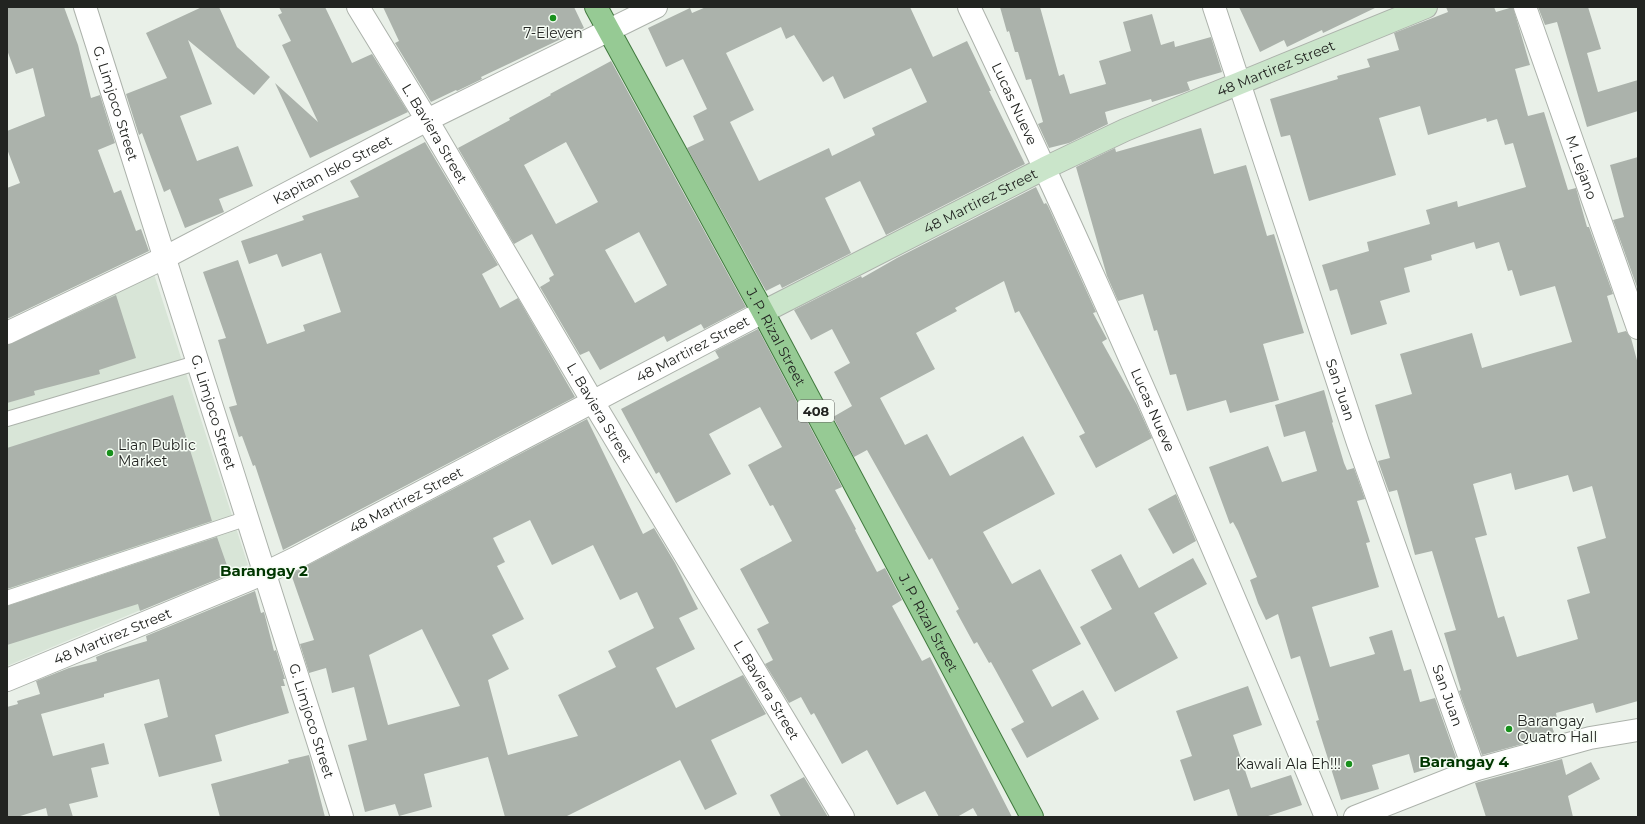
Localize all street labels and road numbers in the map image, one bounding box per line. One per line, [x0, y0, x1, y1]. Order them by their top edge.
street label: 48 Martirez Street [1214, 36, 1338, 101]
street label: G. Limjoco Street [89, 43, 142, 163]
street label: Lucas Nueve [988, 60, 1042, 148]
street label: L. Baviera Street [398, 80, 472, 187]
street label: Kapitan Isko Street [270, 131, 395, 208]
street label: M. Lejano [1562, 133, 1601, 202]
street label: 48 Martirez Street [920, 164, 1041, 238]
street label: J. P. Rizal Street [742, 284, 810, 390]
street label: 48 Martirez Street [633, 312, 753, 386]
street label: G. Limjoco Street [187, 352, 240, 472]
street label: San Juan [1322, 356, 1359, 423]
street label: L. Baviera Street [563, 359, 636, 466]
street label: Lucas Nueve [1127, 365, 1179, 454]
road number: 408 [798, 400, 834, 422]
street label: 48 Martirez Street [346, 463, 466, 537]
street label: J. P. Rizal Street [895, 570, 962, 676]
street label: 48 Martirez Street [51, 604, 174, 669]
street label: L. Baviera Street [730, 637, 804, 744]
street label: G. Limjoco Street [285, 661, 338, 781]
street label: San Juan [1428, 662, 1467, 729]

